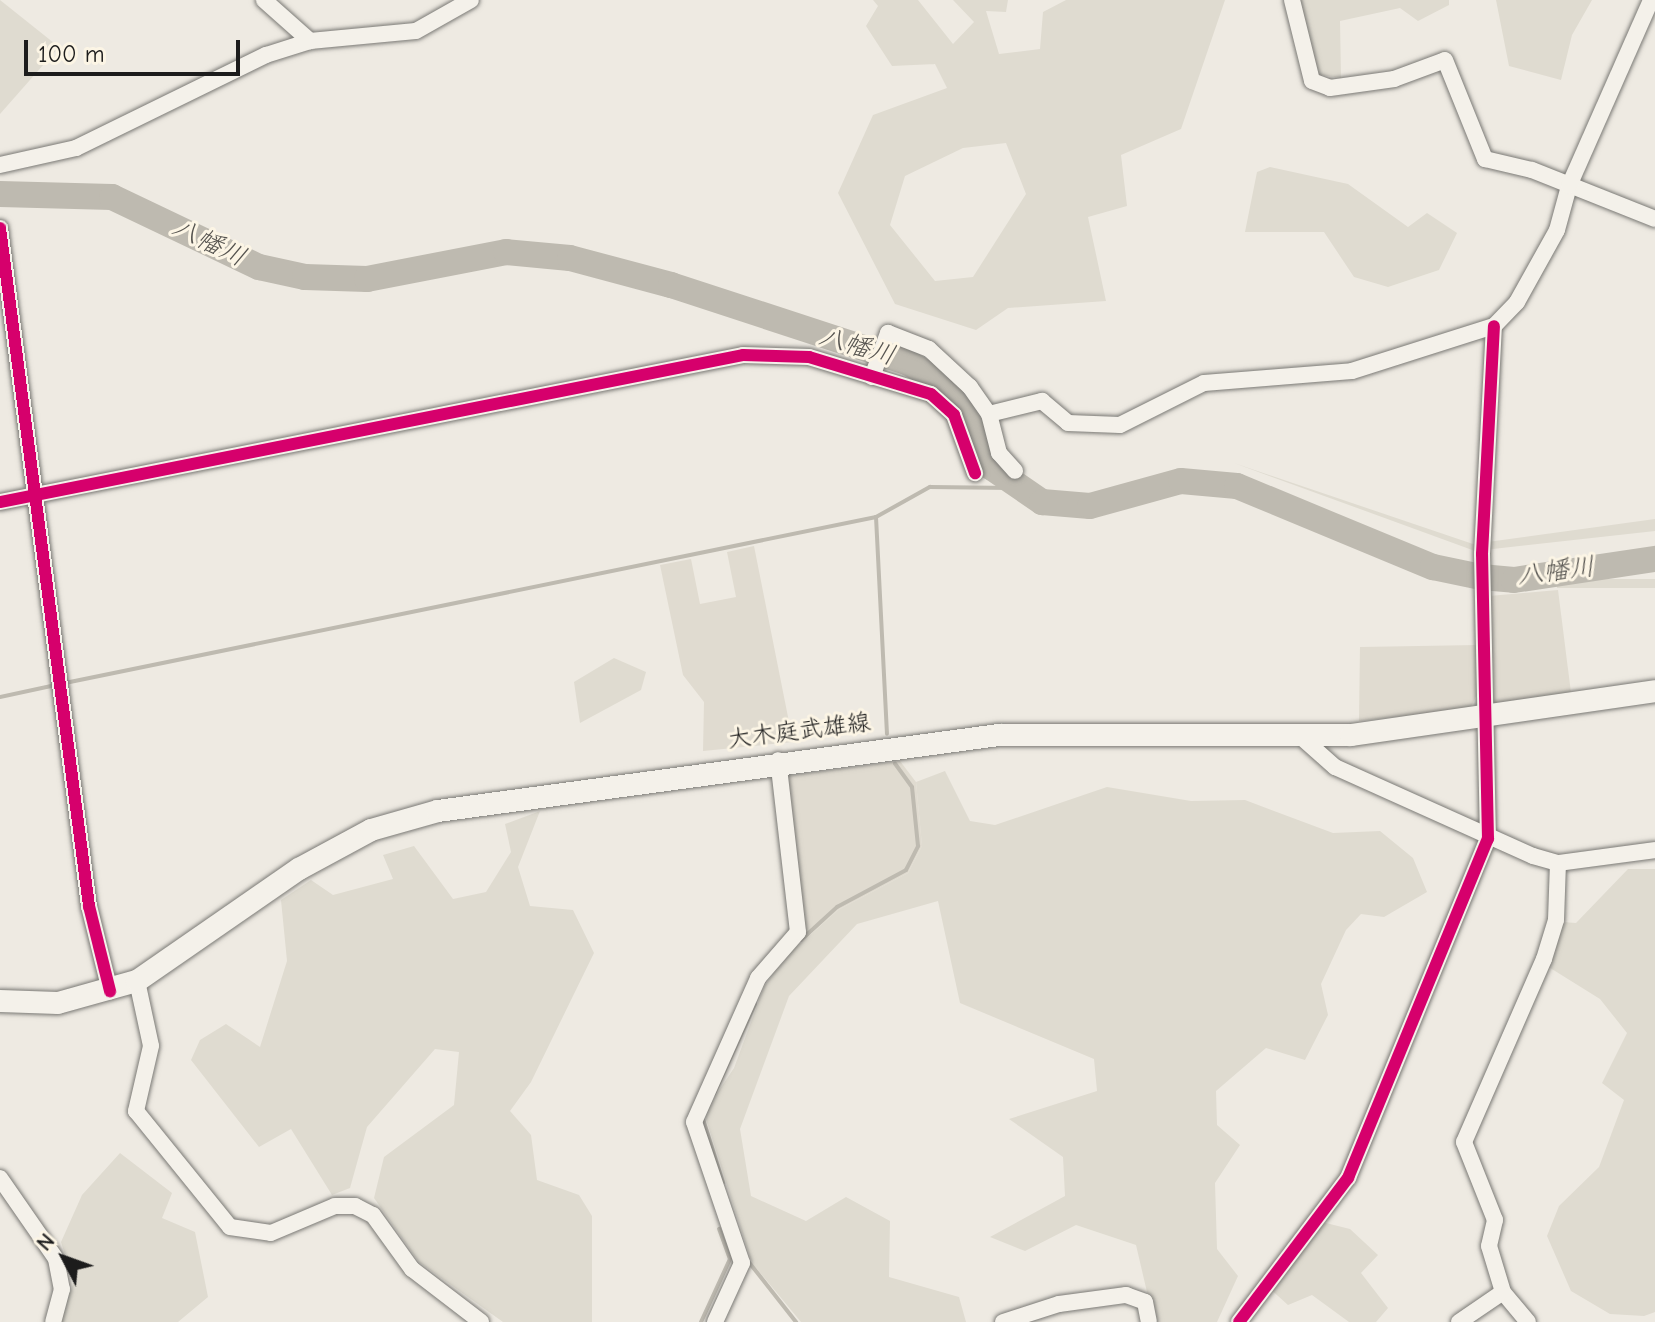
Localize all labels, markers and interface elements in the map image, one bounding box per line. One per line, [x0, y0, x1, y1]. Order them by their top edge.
scale bar [28, 24, 244, 74]
text: 100 m [38, 40, 105, 68]
water label: 八幡川 [167, 212, 251, 274]
water label: 八幡川 [815, 321, 899, 373]
water label: 八幡川 [1515, 552, 1597, 592]
street label: 大木庭武雄線 [726, 708, 872, 754]
north arrow [24, 1218, 104, 1298]
text: N [31, 1228, 60, 1256]

